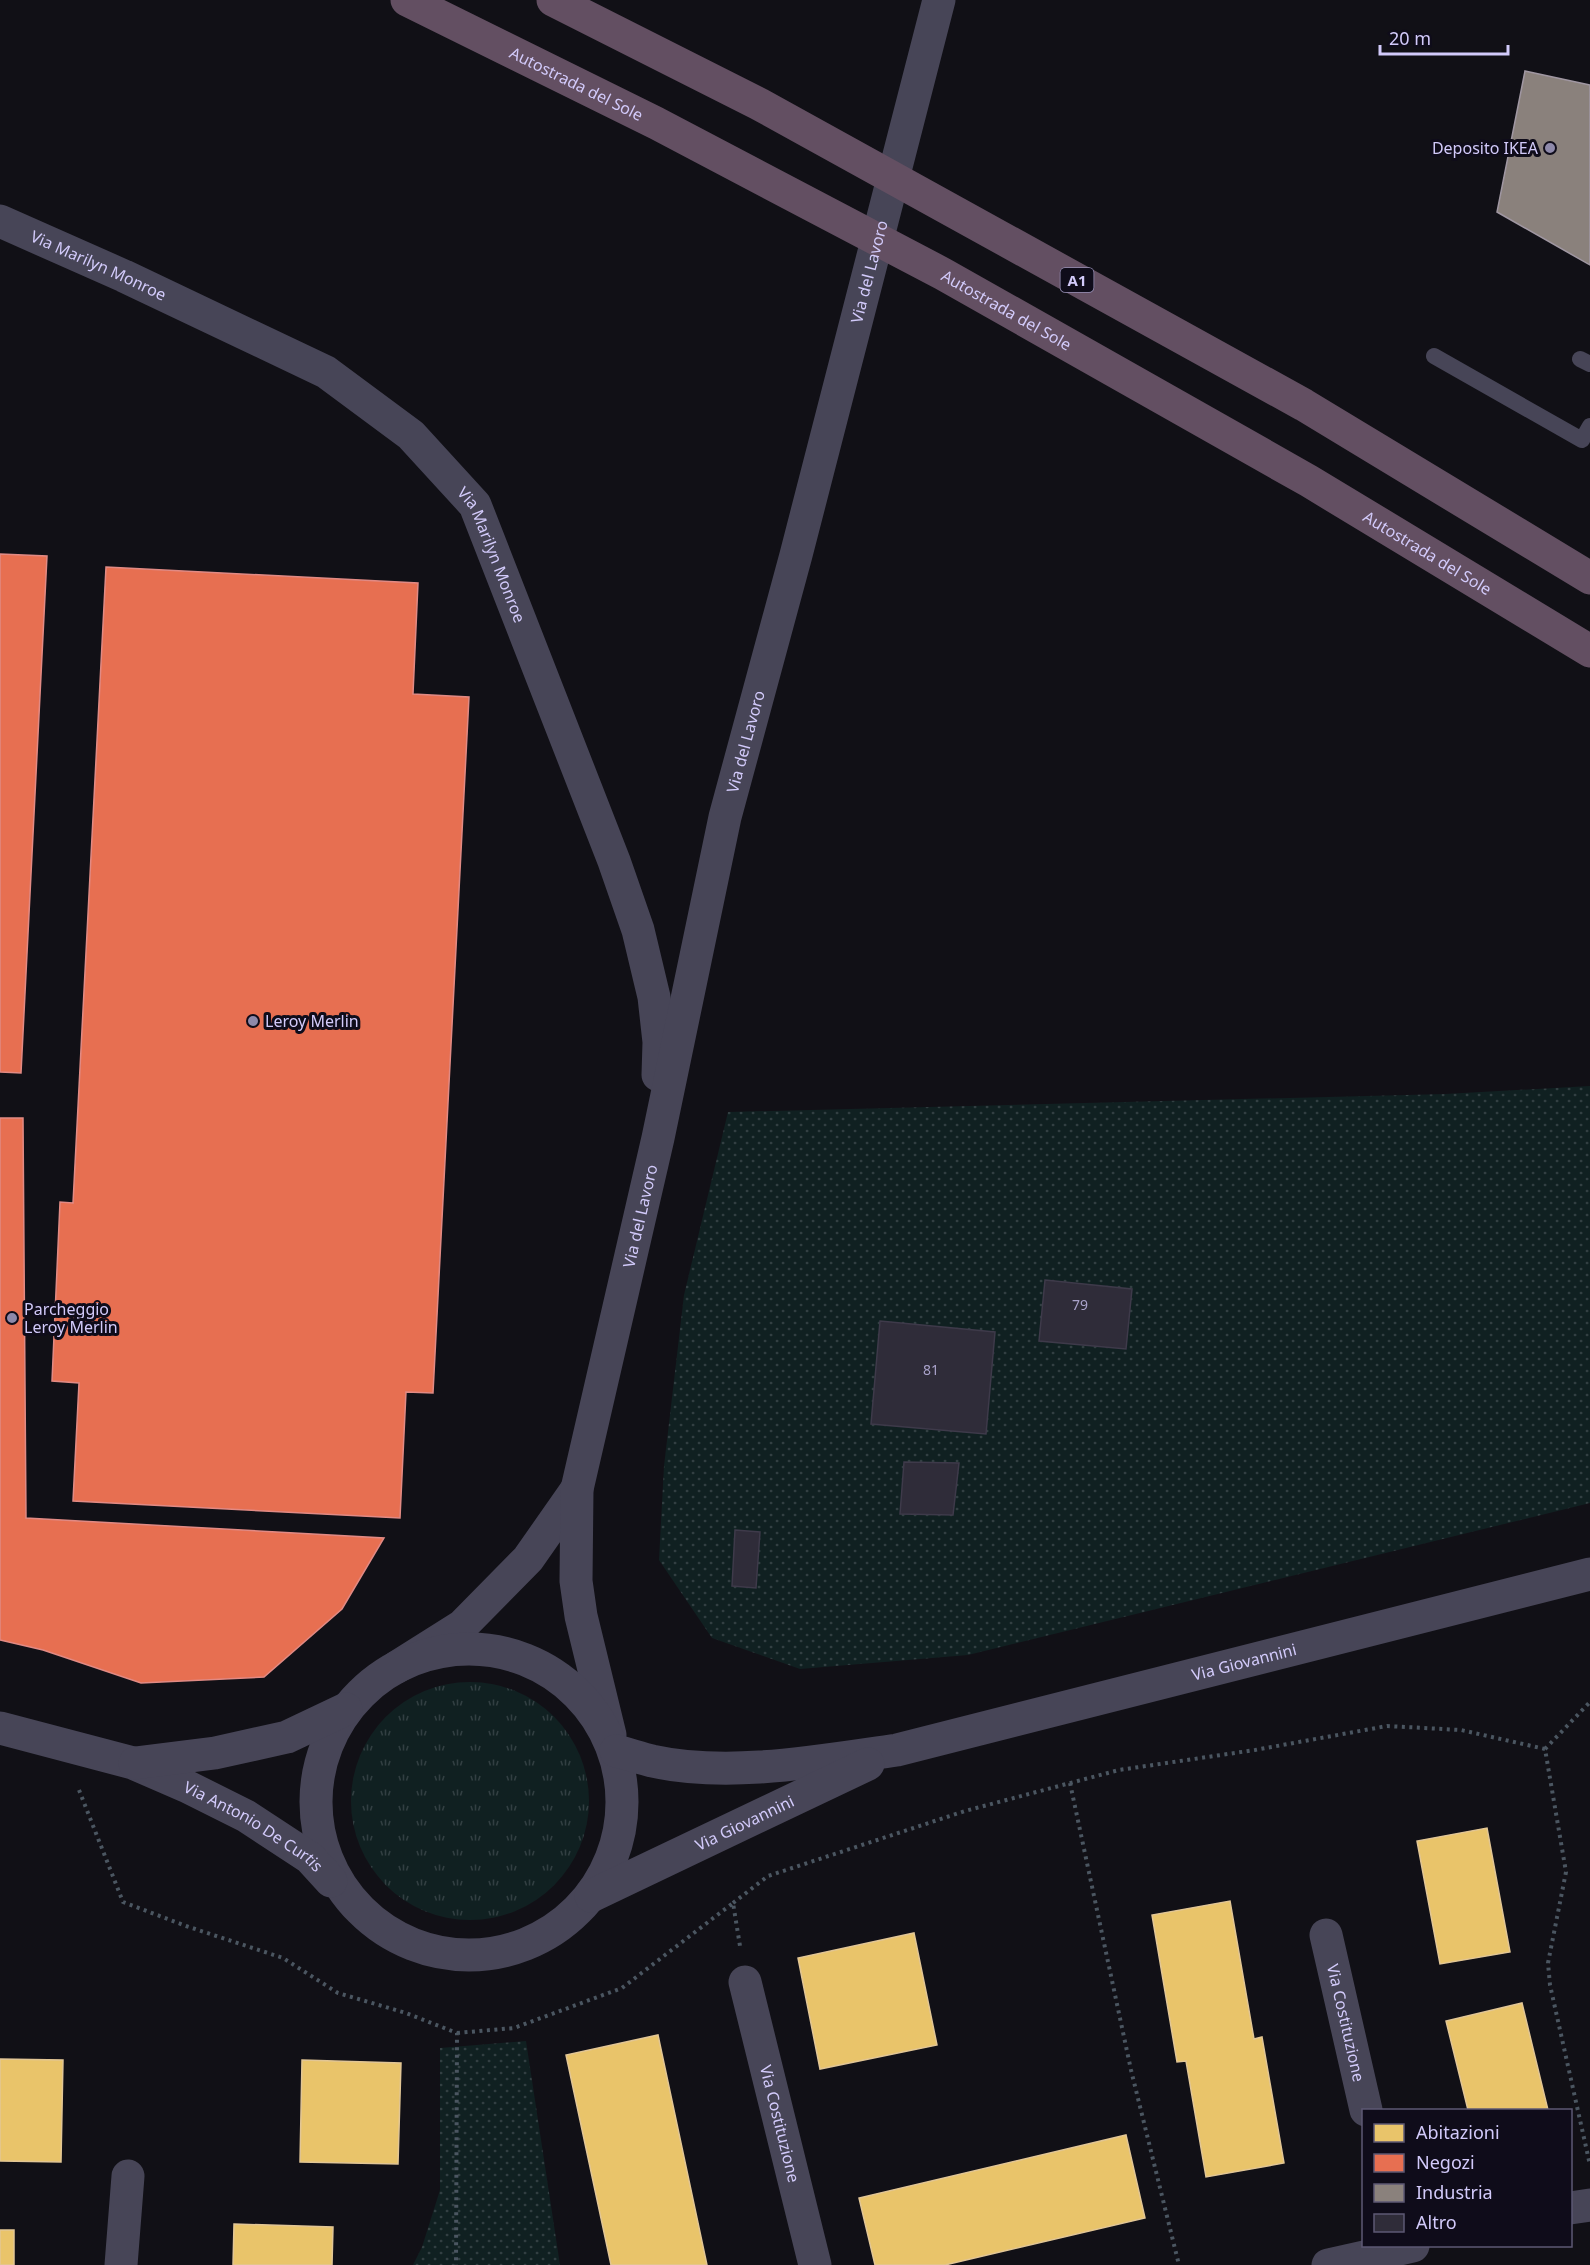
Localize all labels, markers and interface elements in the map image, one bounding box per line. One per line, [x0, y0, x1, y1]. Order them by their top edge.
scale bar [1380, 18, 1508, 56]
text: 20 m [1389, 26, 1431, 50]
street label: Autostrada del Sole [506, 41, 647, 126]
place label: Deposito IKEA [1432, 137, 1539, 159]
marker: Deposito IKEA [1543, 141, 1557, 155]
street label: Via del Lavoro [845, 218, 893, 325]
street label: Via Marilyn Monroe [27, 225, 170, 306]
street label: Autostrada del Sole [937, 264, 1076, 355]
road number: A1 [1060, 268, 1094, 292]
street label: Via Marilyn Monroe [453, 482, 531, 626]
street label: Autostrada del Sole [1359, 505, 1496, 600]
street label: Via del Lavoro [721, 688, 770, 795]
place label: Leroy Merlin [265, 1010, 359, 1032]
marker: Leroy Merlin [246, 1014, 260, 1028]
street label: Via del Lavoro [617, 1162, 663, 1270]
house number: 79 [1072, 1295, 1088, 1314]
place label: Parcheggio Leroy Merlin [24, 1298, 118, 1338]
marker: Parcheggio Leroy Merlin [5, 1311, 19, 1325]
house number: 81 [923, 1360, 939, 1379]
street label: Via Giovannini [1189, 1638, 1299, 1686]
street label: Via Antonio De Curtis [180, 1776, 328, 1876]
street label: Via Giovannini [691, 1790, 798, 1856]
street label: Via Costituzione [1322, 1962, 1370, 2084]
street label: Via Costituzione [755, 2063, 805, 2185]
legend [1362, 2109, 1572, 2247]
text: Abitazioni [1416, 2120, 1500, 2144]
text: Negozi [1416, 2150, 1475, 2174]
text: Industria [1416, 2180, 1493, 2204]
text: Altro [1416, 2210, 1457, 2234]

